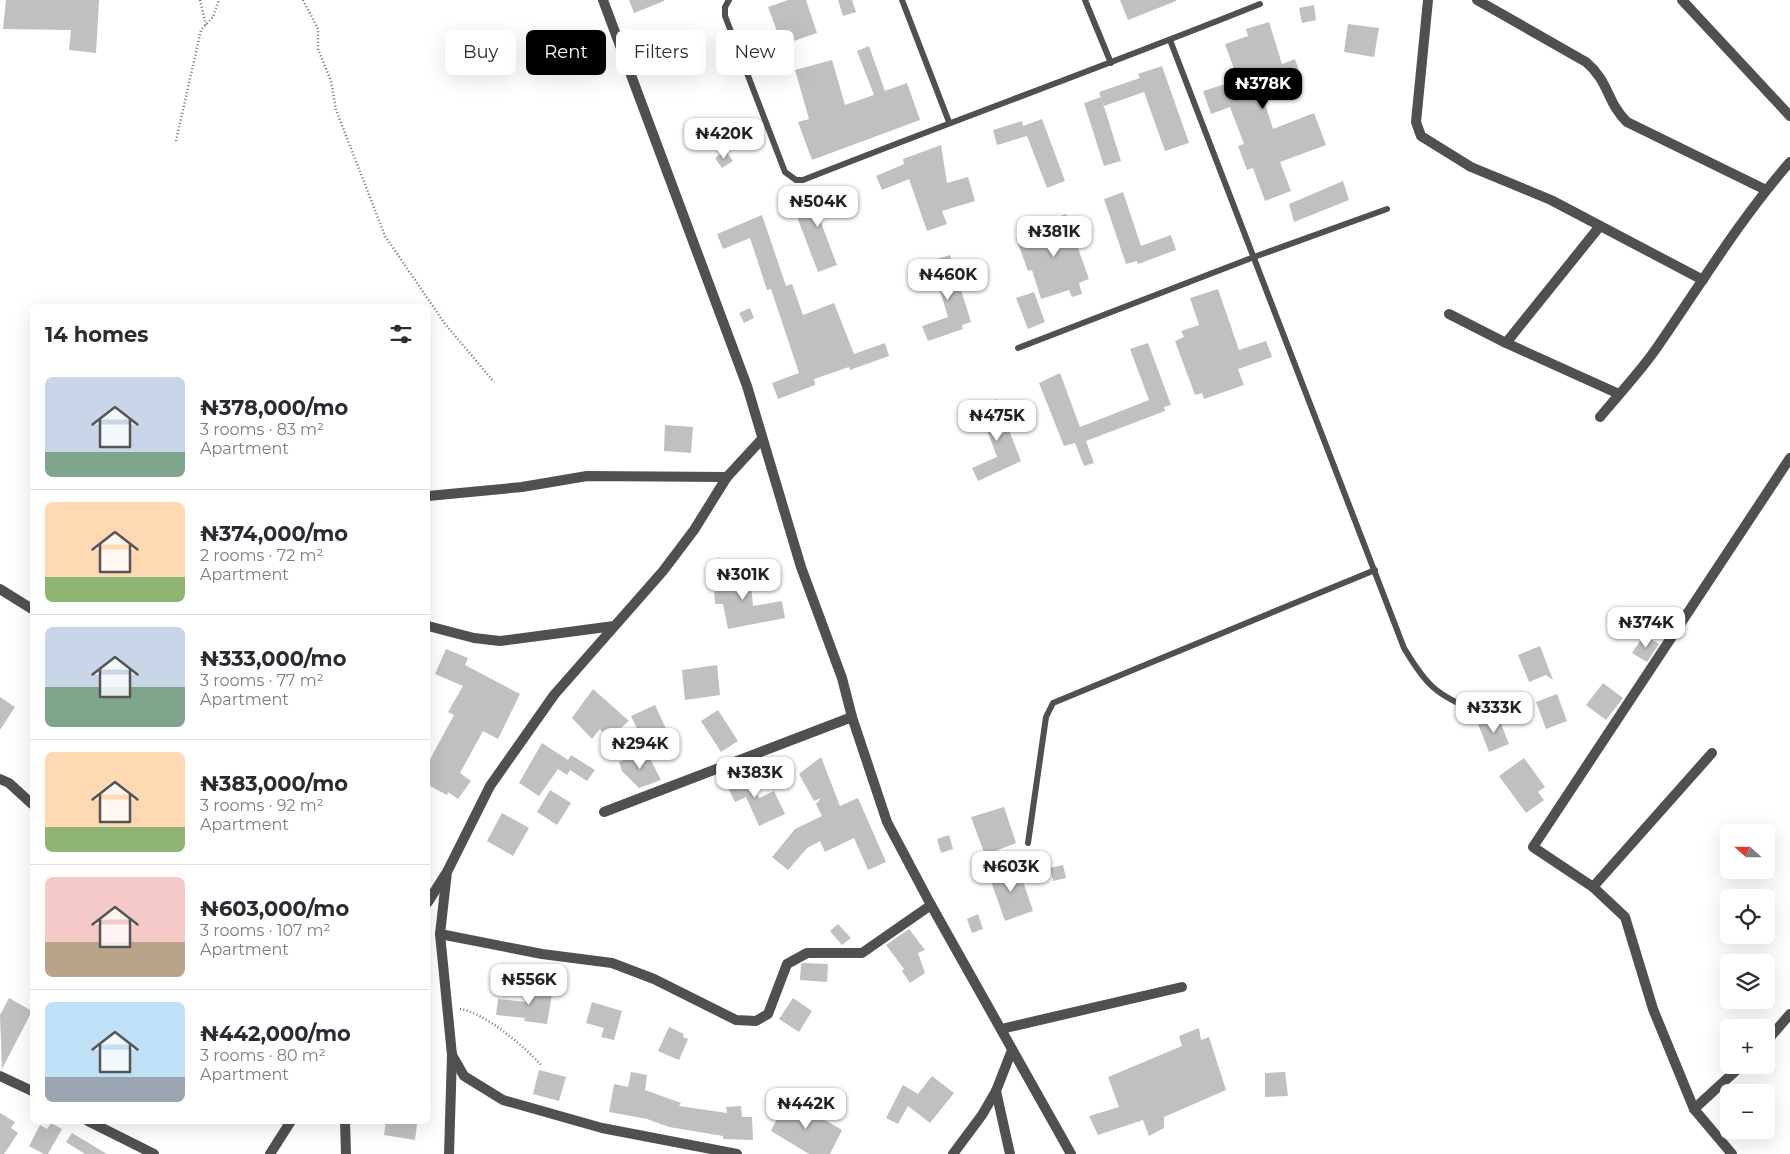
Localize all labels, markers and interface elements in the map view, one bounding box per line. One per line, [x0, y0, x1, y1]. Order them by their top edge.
chip: Buy [445, 30, 516, 75]
chip: Rent [526, 30, 606, 75]
chip: Filters [616, 30, 706, 75]
chip: New [716, 30, 794, 75]
pin: ₦378K [1228, 68, 1298, 110]
text: ₦378K [1235, 74, 1291, 93]
pin: ₦420K [689, 118, 759, 160]
text: ₦420K [695, 124, 753, 143]
pin: ₦504K [783, 186, 853, 228]
text: ₦504K [789, 192, 847, 211]
pin: ₦381K [1019, 216, 1089, 258]
text: ₦381K [1028, 222, 1080, 241]
pin: ₦460K [913, 258, 983, 301]
text: ₦460K [919, 265, 977, 284]
icon: filters [387, 320, 415, 348]
text: 14 homes [45, 322, 149, 347]
text: ₦378,000/mo [200, 395, 348, 420]
icon: home [85, 397, 145, 457]
pin: ₦475K [962, 400, 1032, 442]
text: ₦475K [969, 406, 1025, 425]
text: 3 rooms · 83 m² [200, 420, 324, 439]
text: Apartment [200, 439, 289, 458]
text: ₦374,000/mo [200, 521, 348, 546]
icon: home [85, 522, 145, 582]
text: 2 rooms · 72 m² [200, 546, 323, 565]
pin: ₦301K [708, 558, 778, 601]
text: Apartment [200, 565, 289, 584]
text: ₦301K [717, 565, 769, 584]
pin: ₦374K [1611, 606, 1681, 649]
text: ₦374K [1618, 613, 1674, 632]
text: ₦333,000/mo [200, 646, 346, 671]
icon: home [85, 647, 145, 707]
text: 3 rooms · 77 m² [200, 671, 324, 690]
text: Apartment [200, 690, 289, 709]
pin: ₦333K [1459, 692, 1529, 734]
text: ₦333K [1467, 698, 1521, 717]
pin: ₦294K [605, 728, 675, 770]
text: ₦294K [612, 734, 668, 753]
pin: ₦383K [720, 756, 790, 799]
text: ₦383K [727, 763, 783, 782]
text: ₦383,000/mo [200, 771, 348, 796]
icon: home [85, 772, 145, 832]
text: 3 rooms · 92 m² [200, 796, 324, 815]
text: Apartment [200, 815, 289, 834]
north arrow [1720, 824, 1775, 879]
map controls [1720, 824, 1775, 1139]
pin: ₦603K [976, 850, 1046, 893]
text: ₦603K [983, 857, 1039, 876]
button: locate [1720, 889, 1775, 944]
text: ₦603,000/mo [200, 896, 349, 921]
icon: home [85, 897, 145, 957]
text: 3 rooms · 107 m² [200, 921, 330, 940]
text: Apartment [200, 940, 289, 959]
button: layers [1720, 954, 1775, 1009]
pin: ₦556K [494, 964, 564, 1006]
text: ₦556K [501, 970, 557, 989]
button: + [1720, 1019, 1775, 1074]
text: ₦442,000/mo [200, 1021, 351, 1046]
icon: home [85, 1022, 145, 1082]
text: 3 rooms · 80 m² [200, 1046, 326, 1065]
text: Apartment [200, 1065, 289, 1084]
button: − [1720, 1084, 1775, 1139]
pin: ₦442K [771, 1088, 841, 1130]
text: ₦442K [777, 1094, 835, 1113]

